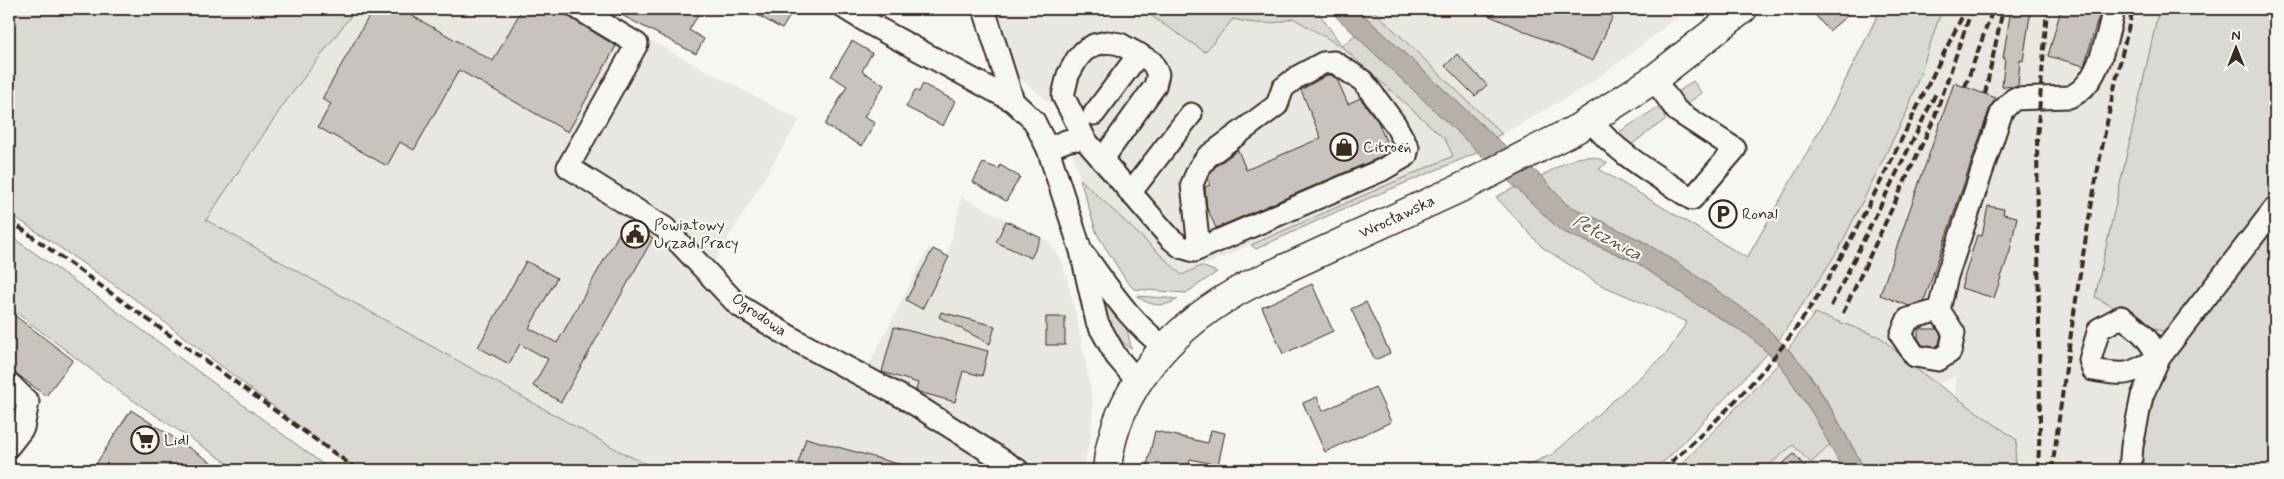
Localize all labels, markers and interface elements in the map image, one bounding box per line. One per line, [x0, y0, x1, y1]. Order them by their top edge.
north arrow [2212, 22, 2262, 72]
text: N [2231, 27, 2241, 45]
shop icon: Citroën [1329, 132, 1359, 162]
place label: Citroën [1363, 137, 1412, 158]
street label: Wrocławska [1356, 190, 1438, 244]
parking icon: Ronal [1708, 199, 1738, 229]
place label: Ronal [1742, 204, 1778, 225]
water label: Pełcznica [1568, 209, 1646, 267]
place label: Powiatowy Urzad Pracy [654, 215, 739, 254]
public building icon: Powiatowy Urzad Pracy [620, 219, 650, 249]
street label: Ogrodowa [727, 288, 791, 342]
supermarket icon: Lidl [130, 425, 160, 455]
place label: Lidl [164, 430, 189, 451]

